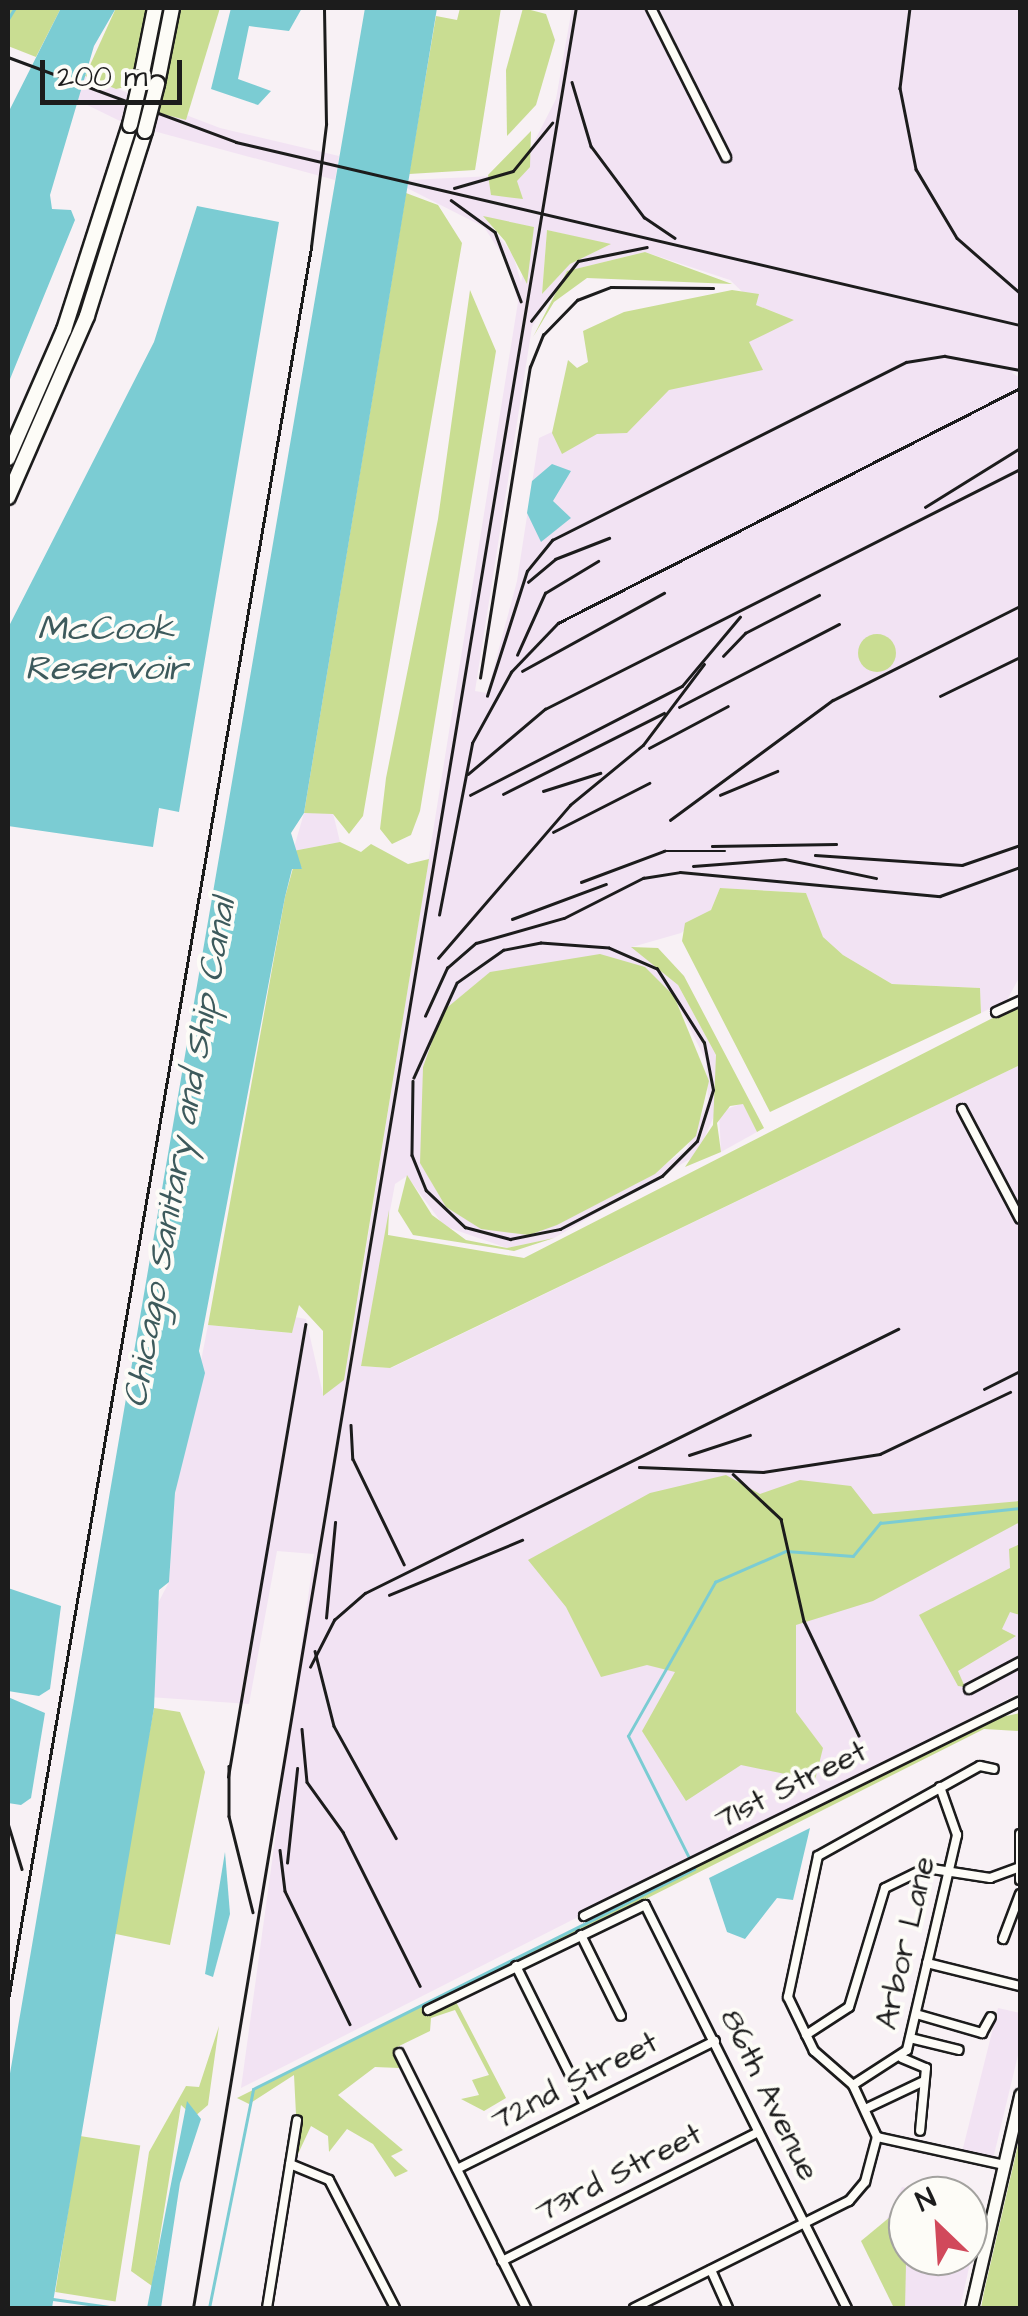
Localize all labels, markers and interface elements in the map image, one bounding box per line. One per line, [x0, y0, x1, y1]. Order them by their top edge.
scale bar [45, 40, 188, 102]
text: 200 m [57, 56, 147, 98]
water label: McCook Reservoir [25, 608, 187, 690]
water label: Chicago Sanitary and Ship Canal [115, 895, 245, 1411]
street label: 71st Street [709, 1733, 873, 1839]
street label: Arbor Lane [867, 1853, 945, 2033]
street label: 86th Avenue [711, 2003, 827, 2187]
street label: 72nd Street [485, 2024, 665, 2140]
street label: 73rd Street [529, 2116, 709, 2232]
north arrow [888, 2176, 988, 2276]
text: N [910, 2179, 942, 2222]

